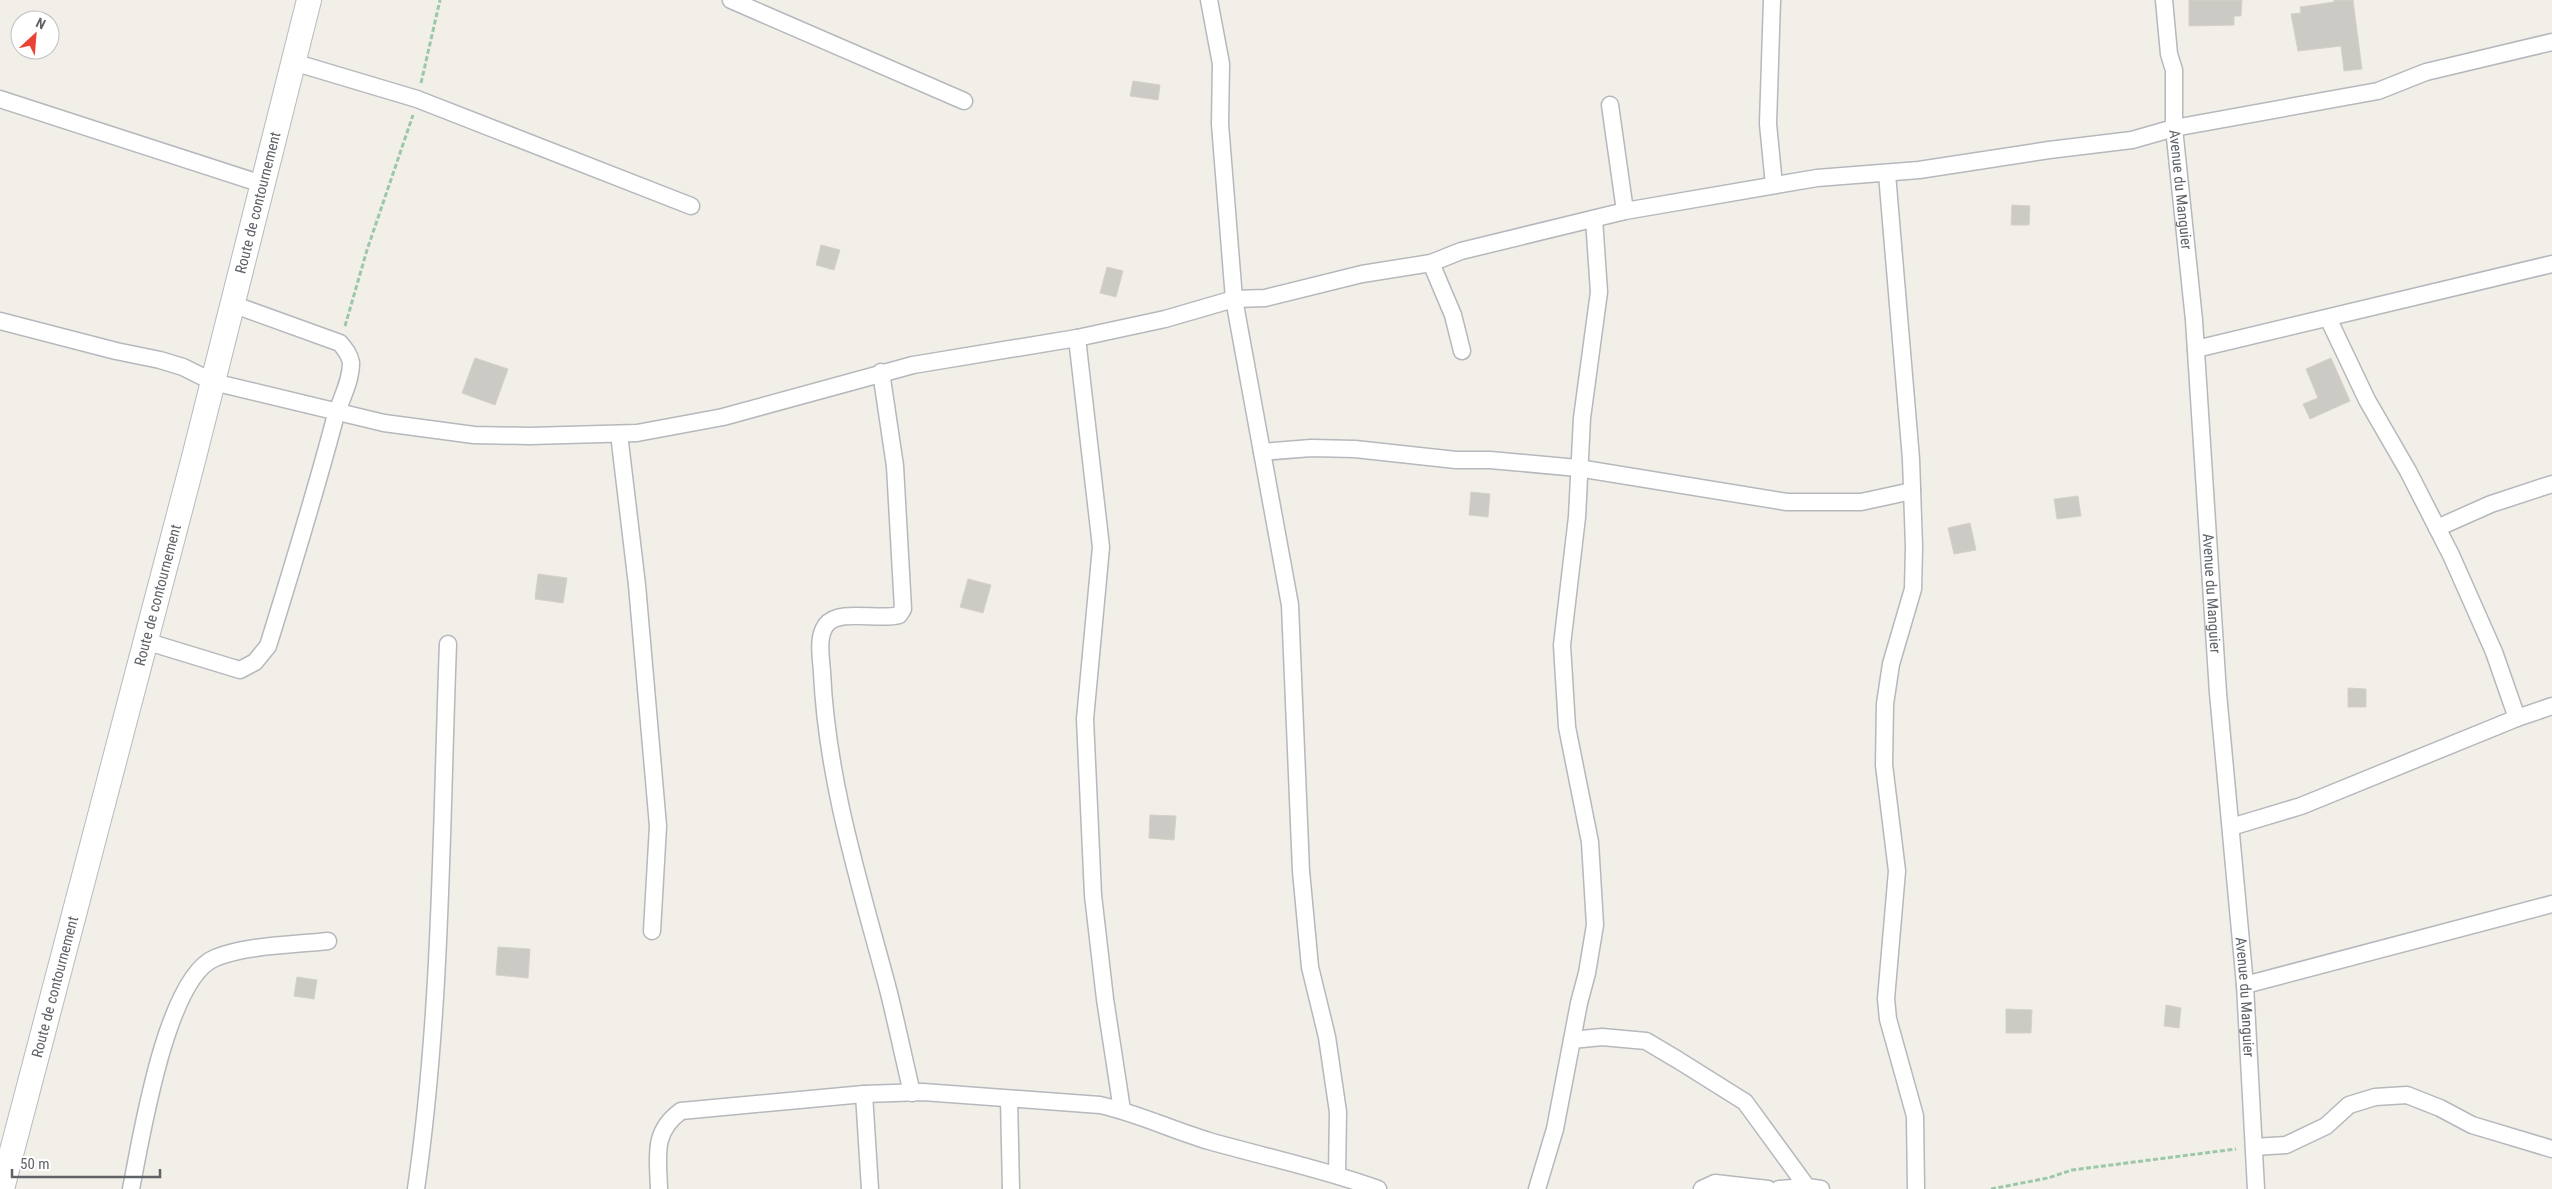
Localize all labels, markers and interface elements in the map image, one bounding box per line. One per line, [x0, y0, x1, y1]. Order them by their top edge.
north arrow [10, 10, 60, 60]
text: N [33, 14, 48, 32]
street label: Avenue du Manguier [2165, 129, 2196, 251]
street label: Route de contournement [232, 130, 284, 275]
street label: Route de contournement [131, 522, 185, 668]
street label: Avenue du Manguier [2199, 533, 2224, 654]
street label: Route de contournement [28, 914, 82, 1059]
street label: Avenue du Manguier [2232, 936, 2258, 1058]
scale bar [12, 1146, 160, 1178]
text: 50 m [20, 1155, 50, 1173]

